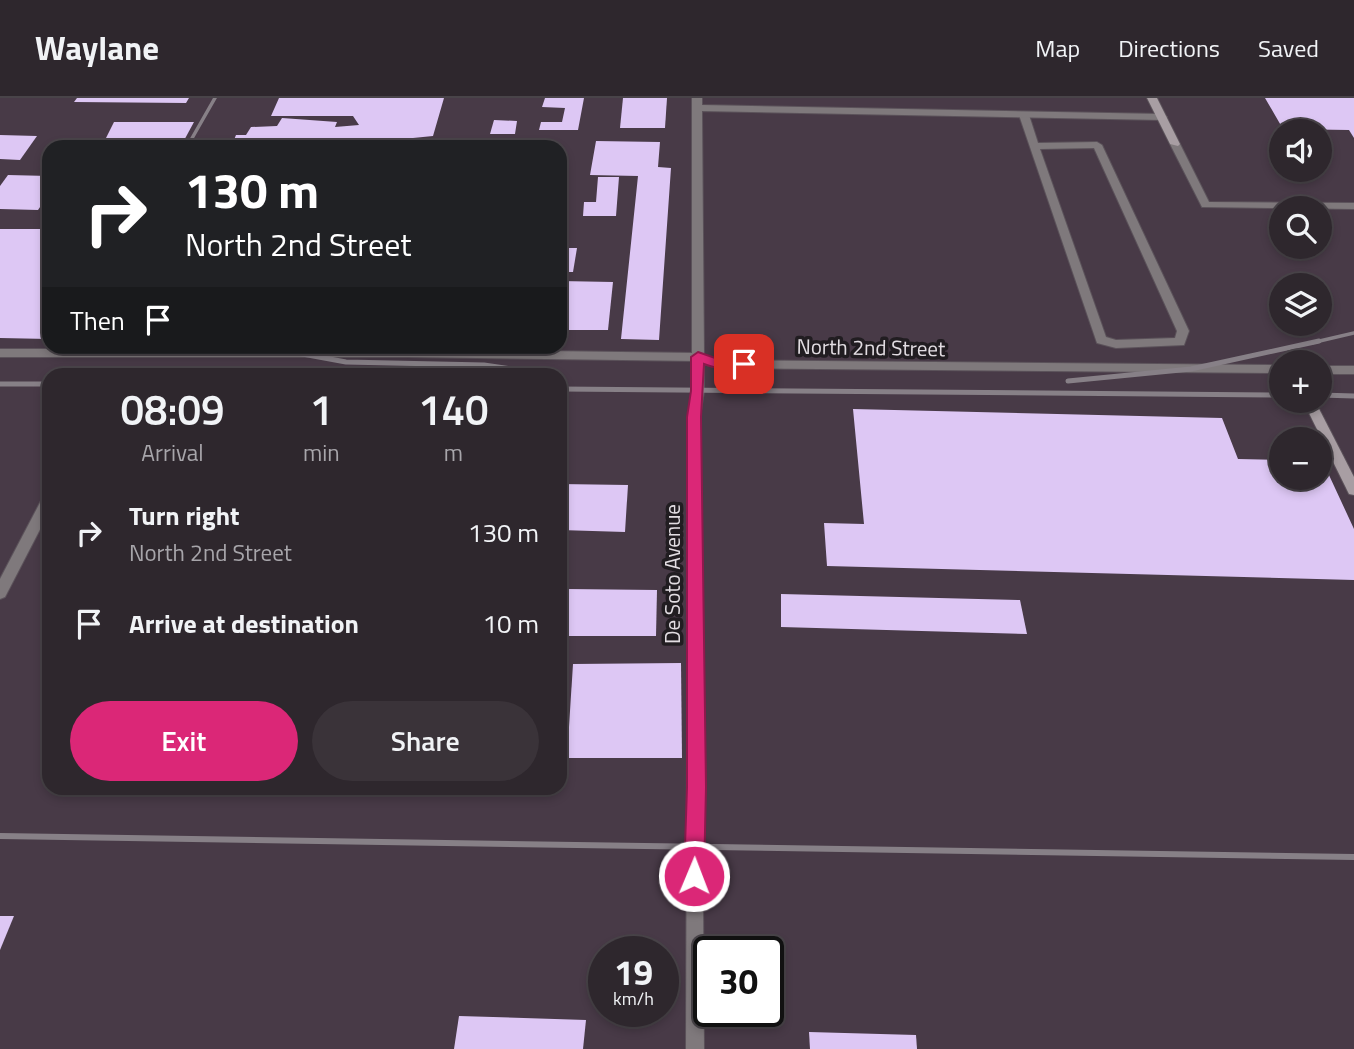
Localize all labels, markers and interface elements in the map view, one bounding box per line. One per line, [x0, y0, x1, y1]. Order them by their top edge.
text: Waylane [35, 23, 159, 73]
text: Map [1035, 30, 1080, 66]
text: Directions [1118, 30, 1220, 66]
text: Saved [1258, 30, 1319, 66]
map controls [1269, 119, 1332, 490]
button: sound [1269, 119, 1332, 182]
text: 130 m [185, 152, 319, 227]
icon: right [70, 168, 161, 259]
button: search [1269, 196, 1332, 259]
text: North 2nd Street [185, 220, 411, 268]
button: layers [1269, 273, 1332, 336]
text: Then [70, 301, 125, 340]
icon: arrive [139, 301, 177, 339]
street label: North 2nd Street [796, 330, 946, 364]
pin [714, 334, 774, 394]
icon: arrive [725, 345, 763, 383]
button: + [1269, 350, 1332, 413]
text: 08:09 [120, 377, 225, 441]
text: 1 [310, 377, 333, 441]
text: 140 [418, 377, 489, 441]
button: − [1269, 427, 1332, 490]
text: Arrival [141, 435, 204, 470]
text: min [303, 435, 340, 470]
text: m [444, 435, 463, 470]
text: Turn right [129, 496, 240, 535]
street label: De Soto Avenue [656, 504, 688, 644]
text: 130 m [468, 513, 539, 552]
icon: right [70, 514, 108, 552]
text: North 2nd Street [129, 535, 292, 570]
text: Arrive at destination [129, 604, 359, 643]
text: 10 m [482, 604, 539, 643]
icon: arrive [70, 605, 108, 643]
button: Exit [70, 701, 298, 781]
button: Share [312, 701, 539, 781]
position arrow [657, 839, 731, 913]
speed limit sign: 30 [693, 936, 784, 1027]
text: 19 [614, 945, 653, 999]
text: km/h [613, 985, 654, 1012]

